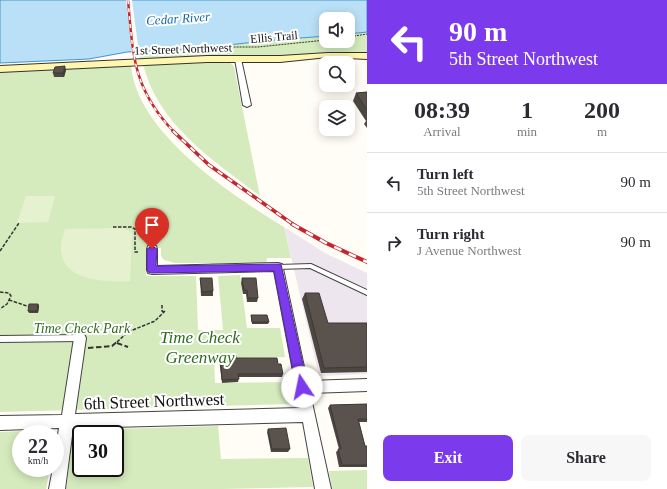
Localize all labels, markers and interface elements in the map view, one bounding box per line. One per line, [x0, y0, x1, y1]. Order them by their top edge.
water label: Cedar River [146, 9, 211, 28]
map controls [319, 12, 355, 136]
button: sound [319, 12, 355, 48]
icon: left [383, 16, 435, 68]
text: 90 m [449, 16, 507, 47]
street label: Ellis Trail [250, 28, 299, 46]
street label: 1st Street Northwest [134, 40, 233, 58]
text: 5th Street Northwest [449, 49, 598, 69]
button: search [319, 56, 355, 92]
text: 08:39 [414, 97, 470, 123]
text: 1 [521, 97, 533, 123]
text: 200 [584, 97, 620, 123]
button: layers [319, 100, 355, 136]
text: Arrival [423, 124, 461, 139]
text: min [517, 124, 537, 139]
text: m [597, 124, 607, 139]
text: Turn left [417, 166, 474, 182]
icon: left [383, 172, 405, 194]
text: 90 m [621, 174, 651, 190]
text: 5th Street Northwest [417, 183, 525, 198]
pin [135, 208, 169, 249]
icon: arrive [141, 214, 163, 236]
text: Turn right [417, 226, 484, 242]
icon: right [383, 232, 405, 254]
text: 90 m [621, 234, 651, 250]
text: J Avenue Northwest [417, 243, 521, 258]
park label: Time Check Park [34, 321, 131, 336]
park label: Time Check Greenway [160, 328, 240, 367]
position arrow [281, 366, 323, 408]
street label: 6th Street Northwest [83, 390, 225, 413]
speed limit sign: 30 [72, 425, 124, 477]
text: 22 [28, 435, 48, 457]
button: Exit [383, 435, 513, 481]
button: Share [521, 435, 651, 481]
text: km/h [28, 455, 48, 466]

